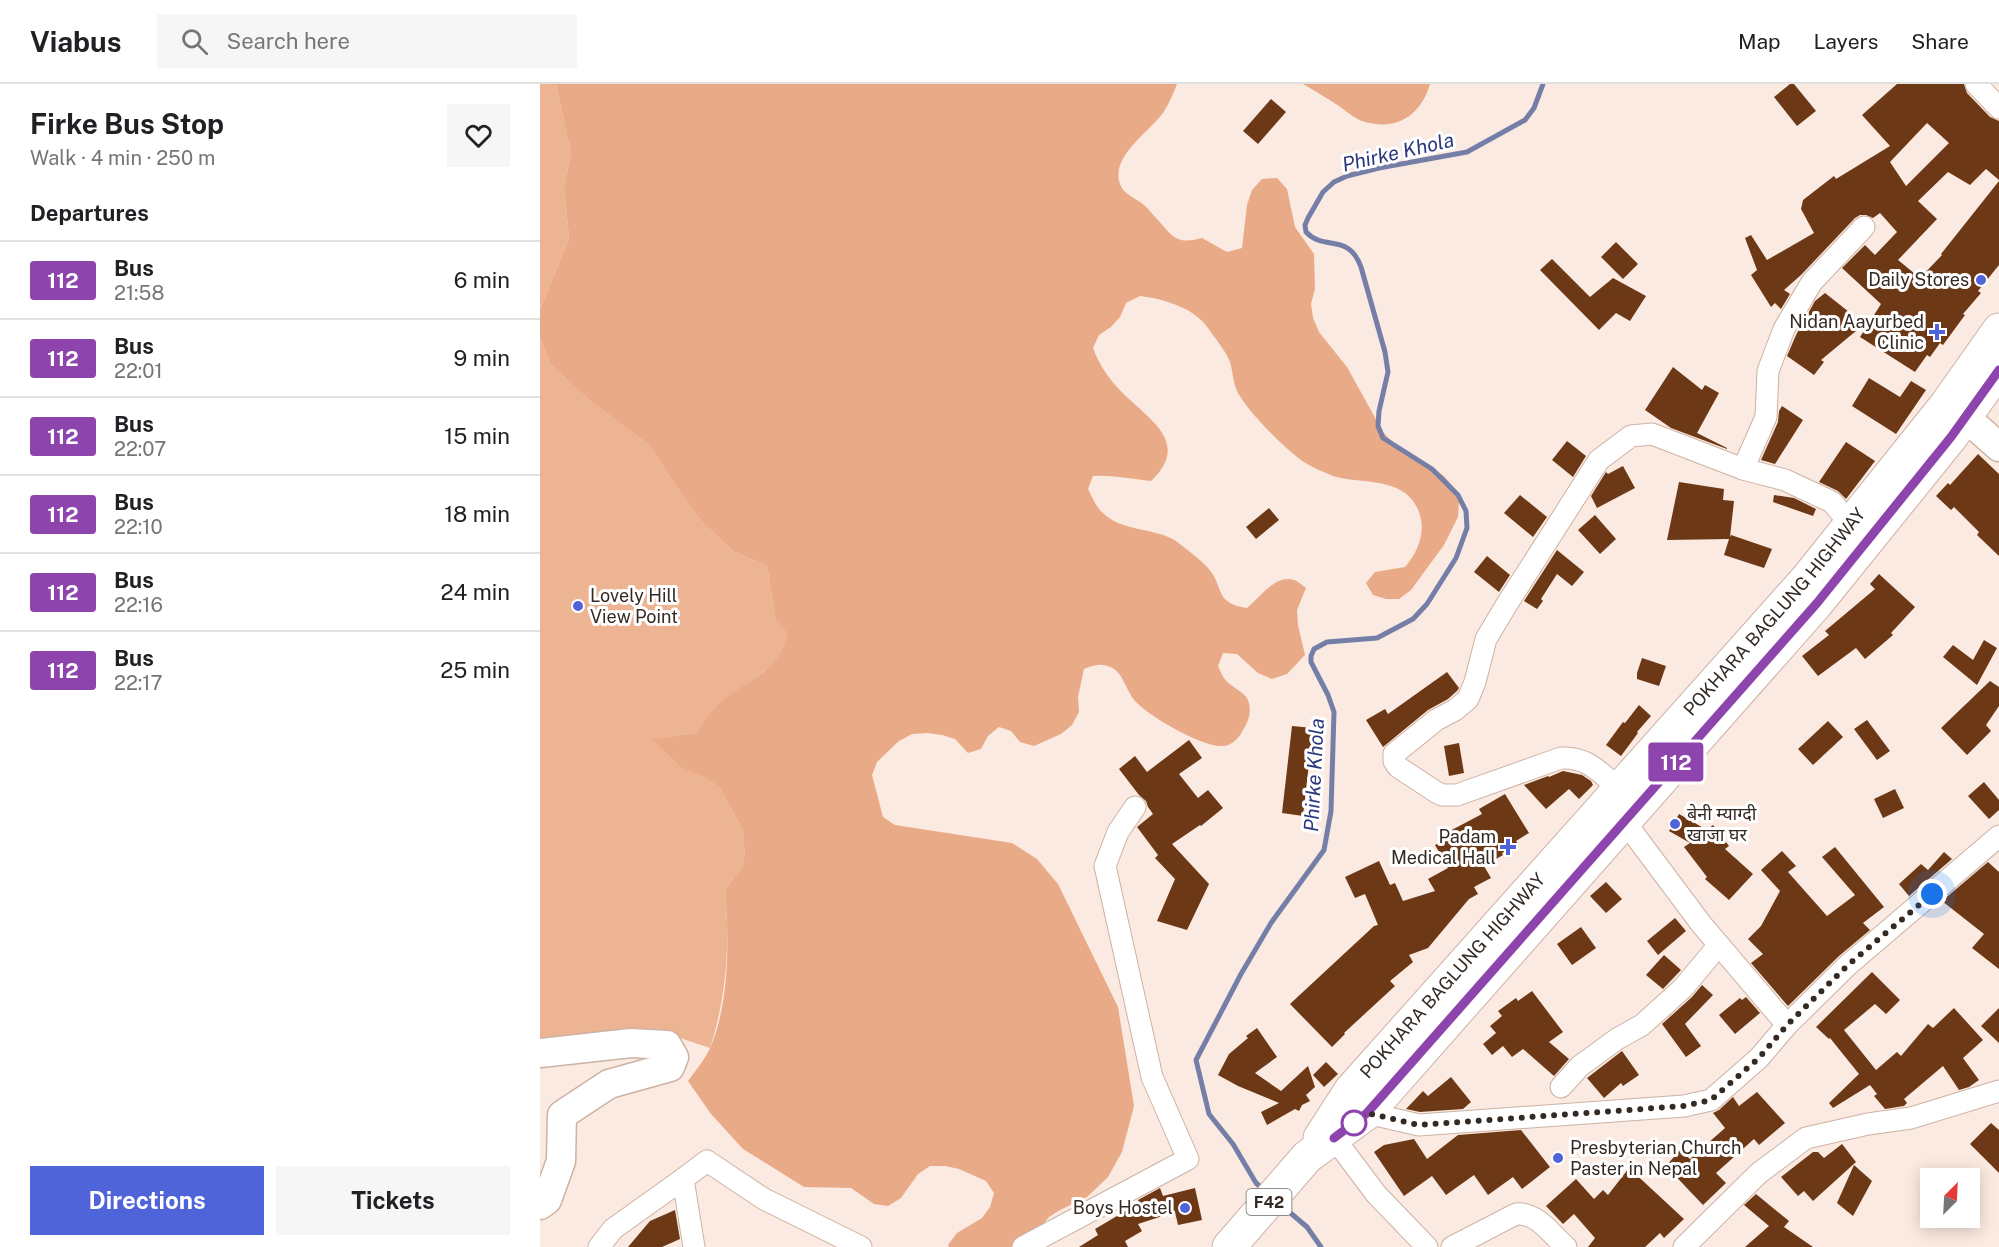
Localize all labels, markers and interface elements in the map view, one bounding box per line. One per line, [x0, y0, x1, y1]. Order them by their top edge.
search box [157, 14, 577, 68]
text: Viabus [30, 25, 121, 58]
icon: search [178, 25, 211, 58]
text: Search here [226, 28, 350, 54]
text: Map [1738, 29, 1781, 54]
text: Layers [1814, 29, 1878, 54]
text: Share [1911, 29, 1969, 54]
button: heart [447, 104, 510, 167]
text: Firke Bus Stop [30, 107, 224, 140]
water label: Phirke Khola [1340, 128, 1456, 176]
text: Walk · 4 min · 250 m [30, 146, 215, 170]
text: Departures [30, 200, 149, 226]
text: Bus [114, 255, 154, 281]
text: 6 min [454, 267, 510, 293]
text: 112 [47, 268, 79, 293]
place label: Daily Stores [1868, 269, 1969, 290]
marker: Daily Stores [1974, 273, 1988, 287]
text: 21:58 [114, 281, 164, 305]
place label: Nidan Aayurbed Clinic [1789, 311, 1924, 353]
marker: Nidan Aayurbed Clinic [1928, 323, 1946, 341]
text: Bus [114, 333, 154, 359]
text: 9 min [454, 345, 510, 371]
text: 112 [47, 346, 79, 371]
text: 22:01 [114, 359, 163, 383]
text: Bus [114, 411, 154, 437]
text: 15 min [444, 423, 510, 449]
text: 112 [47, 424, 79, 449]
text: 22:07 [114, 437, 166, 461]
text: Bus [114, 489, 154, 515]
text: 18 min [444, 501, 510, 527]
text: 112 [47, 502, 79, 527]
street label: POKHARA BAGLUNG HIGHWAY [1679, 503, 1870, 720]
text: 22:10 [114, 515, 163, 539]
text: Bus [114, 567, 154, 593]
text: 24 min [440, 579, 510, 605]
text: 112 [47, 580, 79, 605]
place label: Lovely Hill View Point [590, 585, 678, 627]
text: 22:16 [114, 593, 163, 617]
marker: Lovely Hill View Point [571, 599, 585, 613]
text: Bus [114, 645, 154, 671]
text: 25 min [440, 657, 510, 683]
text: 112 [47, 658, 79, 683]
text: 22:17 [114, 671, 163, 695]
water label: Phirke Khola [1299, 718, 1329, 832]
line badge: 112 [1642, 742, 1710, 782]
text: 112 [1660, 750, 1692, 775]
place label: बेनी म्याग्दी खाजा घर [1687, 803, 1757, 845]
marker: बेनी म्याग्दी खाजा घर [1668, 817, 1682, 831]
place label: Padam Medical Hall [1391, 826, 1496, 868]
marker: Padam Medical Hall [1501, 840, 1515, 854]
street label: POKHARA BAGLUNG HIGHWAY [1356, 869, 1549, 1082]
your location [1917, 879, 1947, 909]
unlabelled marker [1341, 1110, 1367, 1136]
place label: Presbyterian Church Paster in Nepal [1570, 1137, 1741, 1179]
marker: Presbyterian Church Paster in Nepal [1551, 1151, 1565, 1165]
button: Directions [30, 1166, 264, 1235]
button: Tickets [276, 1166, 510, 1235]
north arrow [1920, 1168, 1980, 1228]
map controls [1920, 1168, 1980, 1228]
road number: F42 [1246, 1189, 1292, 1215]
place label: Boys Hostel [1073, 1197, 1173, 1218]
marker: Boys Hostel [1178, 1201, 1192, 1215]

